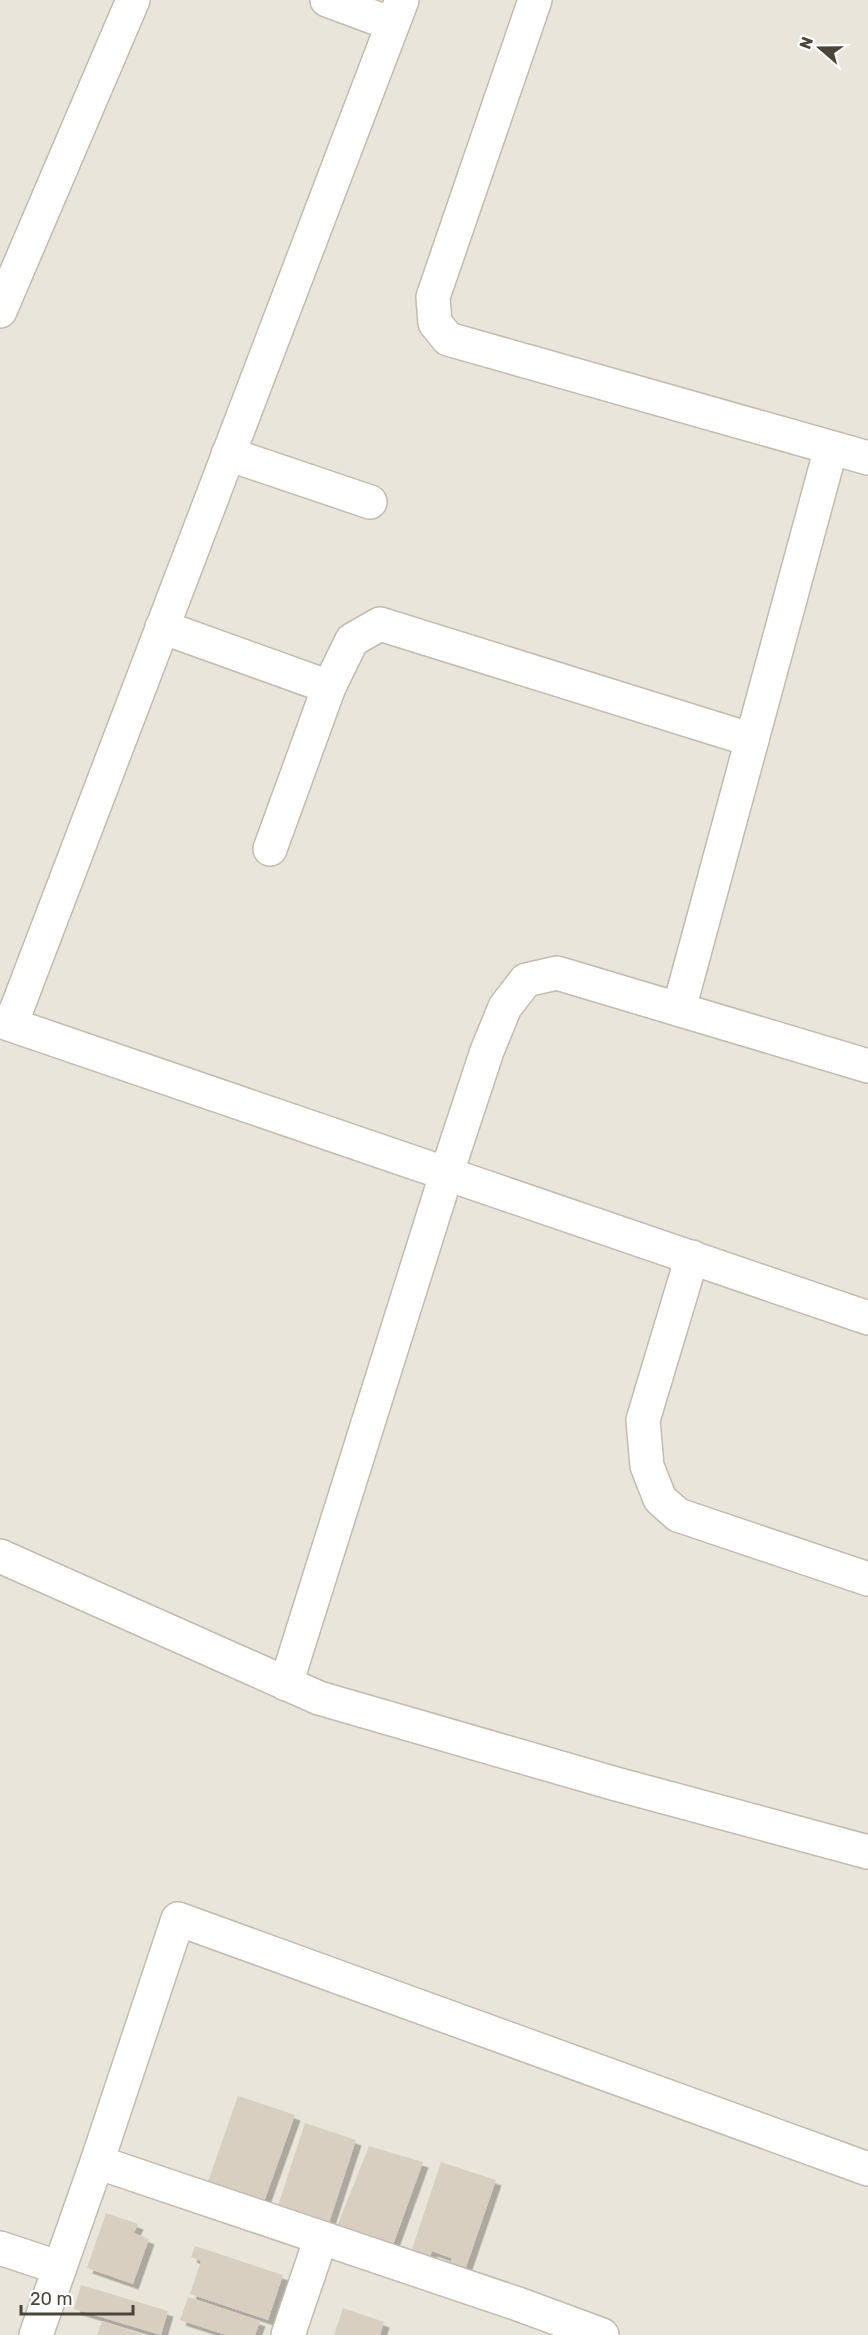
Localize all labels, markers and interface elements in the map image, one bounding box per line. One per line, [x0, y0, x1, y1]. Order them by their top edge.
north arrow [790, 18, 850, 78]
text: N [795, 34, 817, 52]
scale bar [21, 2278, 134, 2316]
text: 20 m [30, 2288, 72, 2310]

